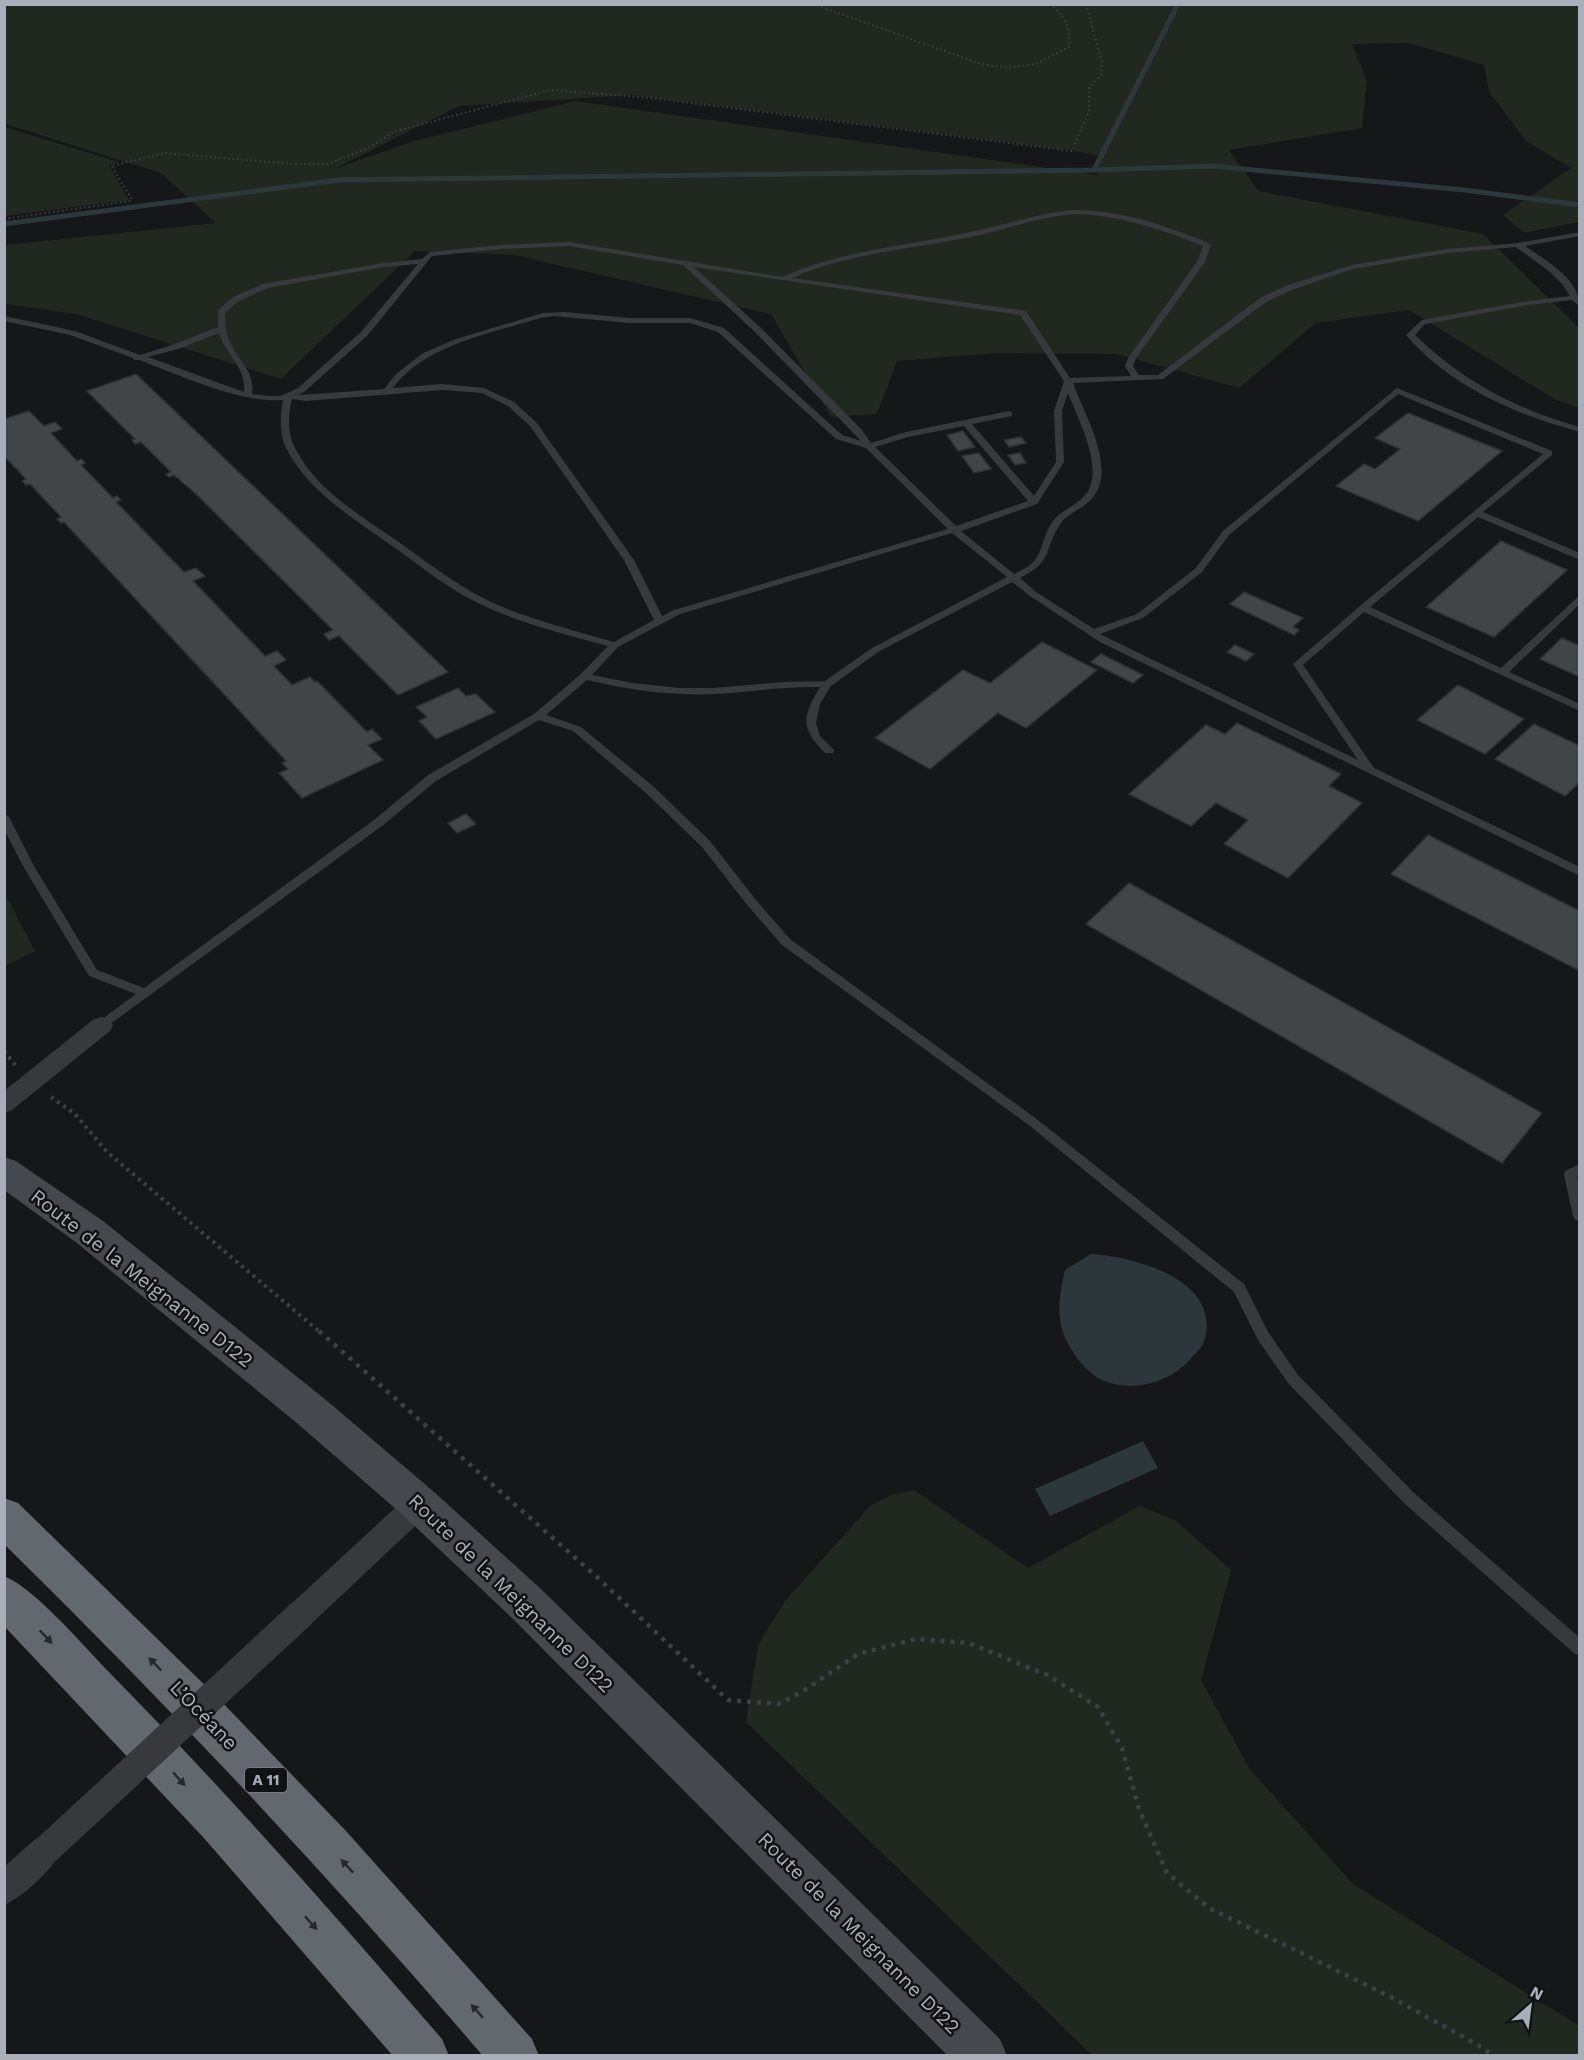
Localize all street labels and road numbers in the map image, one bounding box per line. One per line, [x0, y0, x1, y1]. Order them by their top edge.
street label: Route de la Meignanne D122 [26, 1184, 258, 1372]
street label: Route de la Meignanne D122 [404, 1489, 618, 1697]
street label: L’Océane [165, 1675, 243, 1755]
road number: A 11 [245, 1768, 287, 1792]
street label: Route de la Meignanne D122 [753, 1827, 965, 2039]

